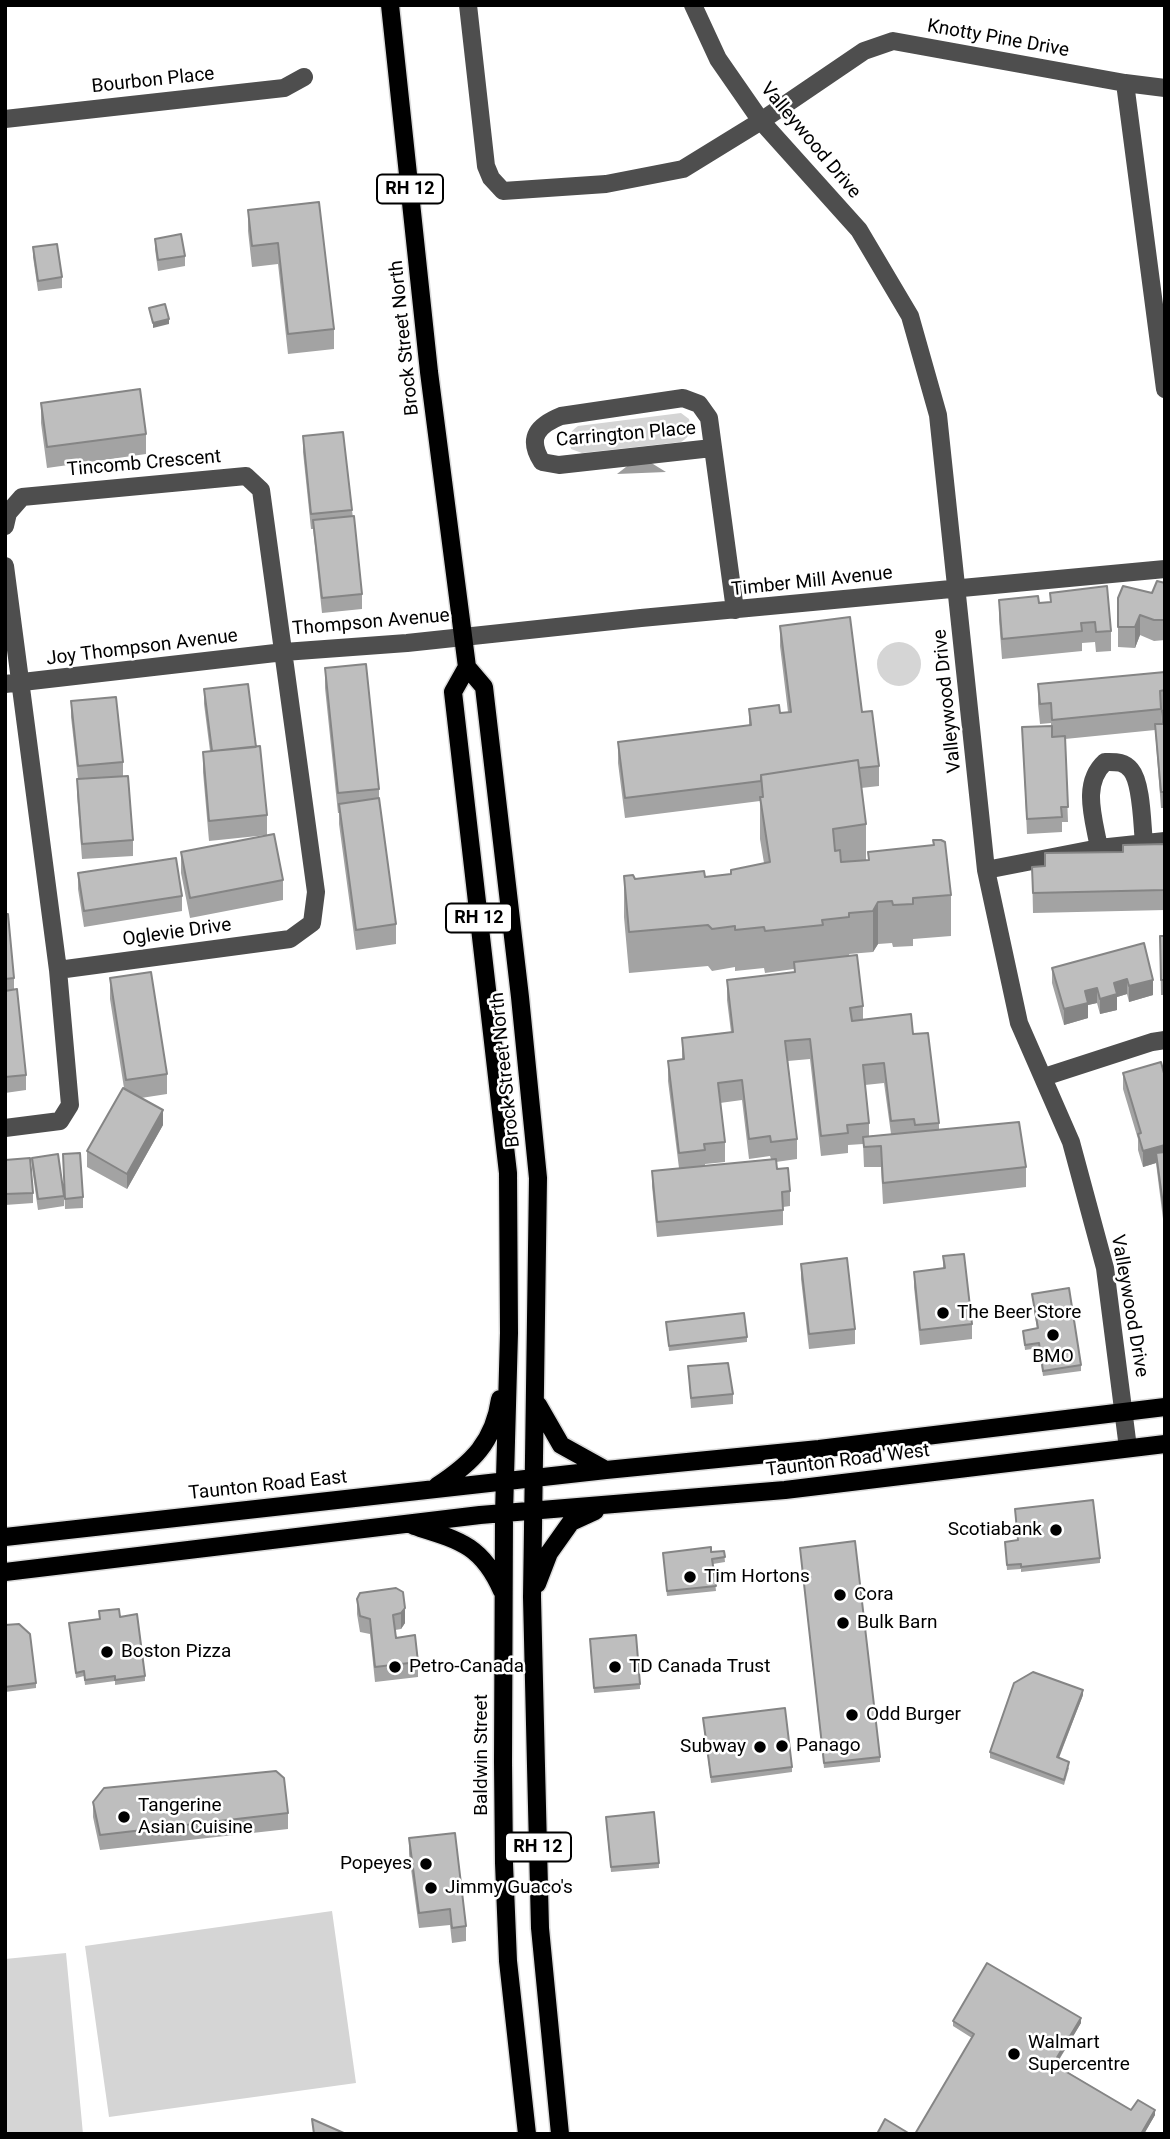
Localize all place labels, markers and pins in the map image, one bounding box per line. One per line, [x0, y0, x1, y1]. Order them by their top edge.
place label: The Beer Store [957, 1302, 1081, 1324]
marker: The Beer Store [935, 1305, 951, 1321]
marker: BMO [1045, 1327, 1061, 1343]
place label: BMO [1032, 1346, 1074, 1368]
place label: Scotiabank [948, 1519, 1042, 1541]
marker: Scotiabank [1048, 1522, 1064, 1538]
place label: Tim Hortons [704, 1566, 810, 1588]
marker: Tim Hortons [682, 1569, 698, 1585]
place label: Cora [854, 1584, 894, 1606]
marker: Cora [832, 1587, 848, 1603]
place label: Bulk Barn [857, 1612, 937, 1634]
marker: Bulk Barn [835, 1615, 851, 1631]
place label: Boston Pizza [121, 1641, 231, 1663]
marker: Boston Pizza [99, 1644, 115, 1660]
place label: Petro-Canada [409, 1656, 524, 1678]
place label: TD Canada Trust [629, 1656, 770, 1678]
marker: Petro-Canada [387, 1659, 403, 1675]
marker: TD Canada Trust [607, 1659, 623, 1675]
place label: Odd Burger [866, 1704, 961, 1726]
marker: Odd Burger [844, 1707, 860, 1723]
place label: Panago [796, 1735, 861, 1757]
place label: Subway [680, 1736, 746, 1758]
marker: Panago [774, 1738, 790, 1754]
marker: Subway [752, 1739, 768, 1755]
place label: Tangerine Asian Cuisine [138, 1795, 253, 1839]
marker: Tangerine Asian Cuisine [116, 1809, 132, 1825]
place label: Popeyes [340, 1853, 412, 1875]
marker: Popeyes [418, 1856, 434, 1872]
place label: Jimmy Guaco's [445, 1877, 573, 1899]
marker: Jimmy Guaco's [423, 1880, 439, 1896]
place label: Walmart Supercentre [1028, 2032, 1130, 2076]
marker: Walmart Supercentre [1006, 2046, 1022, 2062]

